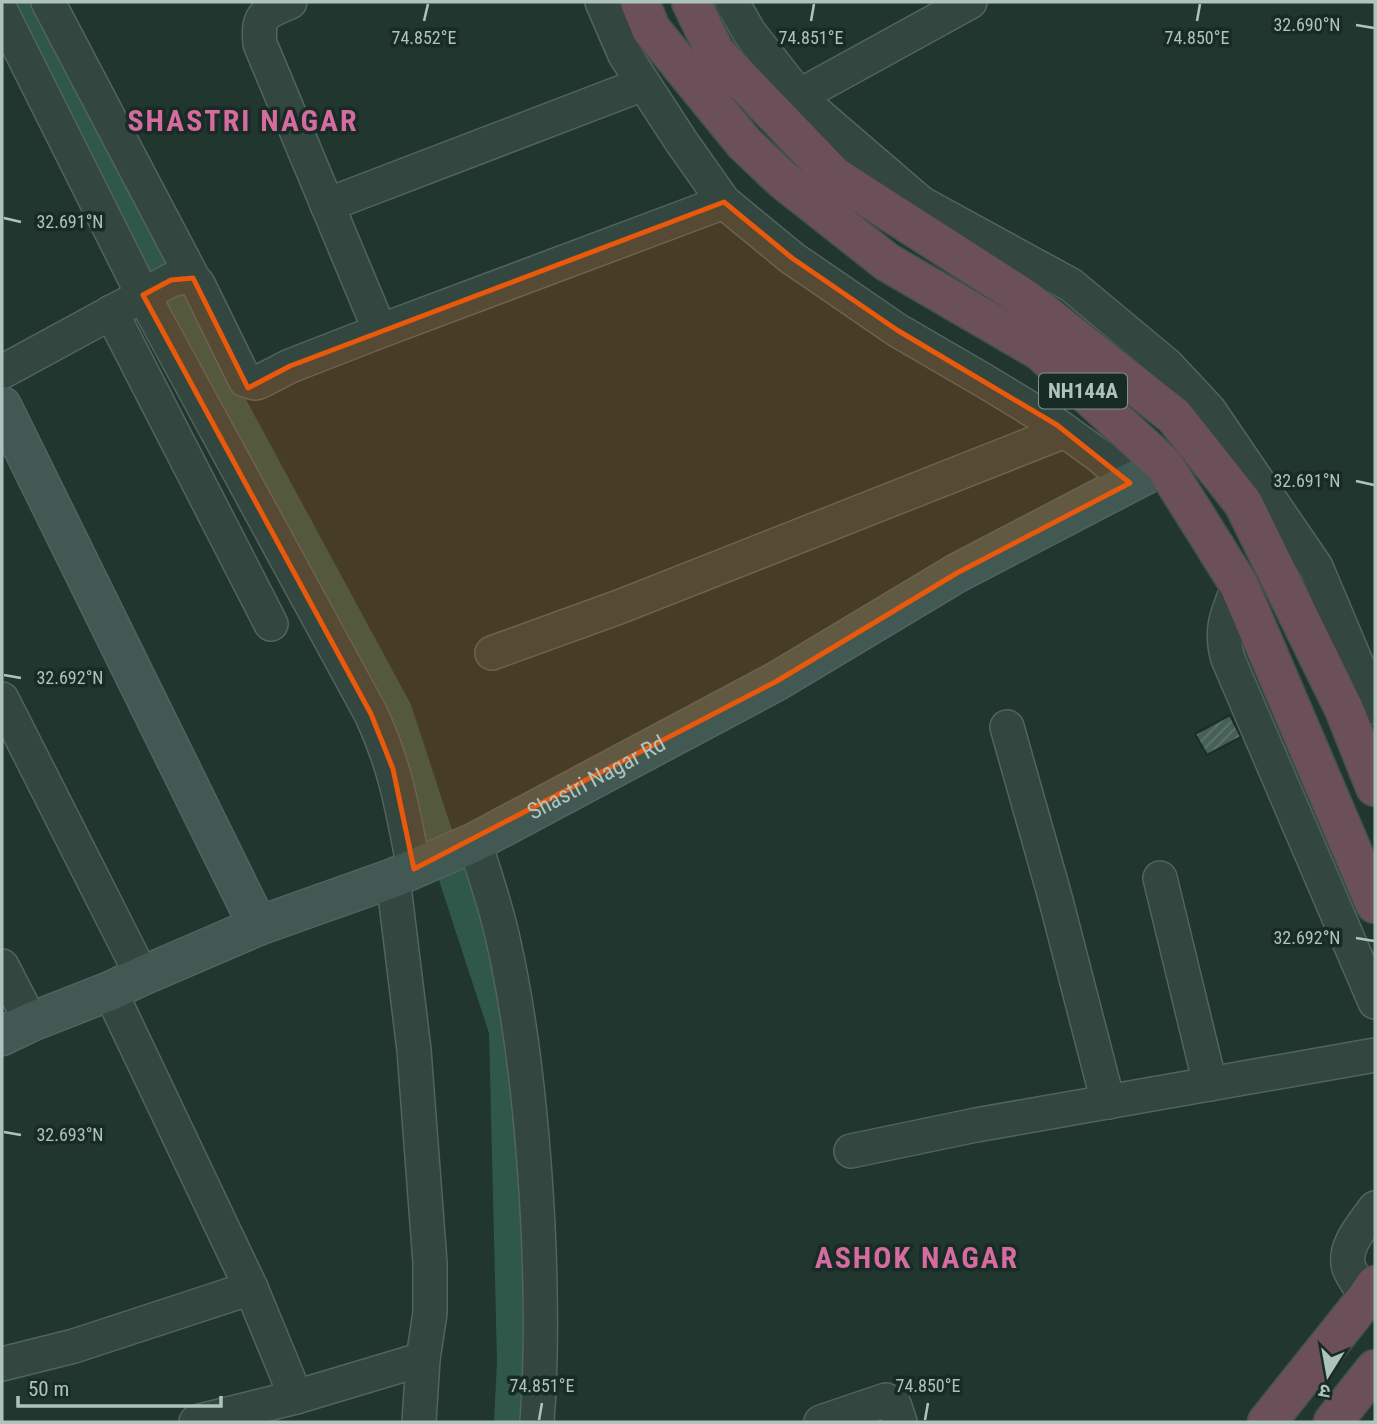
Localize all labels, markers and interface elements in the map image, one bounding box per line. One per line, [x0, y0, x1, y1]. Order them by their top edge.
text: 32.690°N [1273, 14, 1341, 35]
text: 74.852°E [392, 27, 456, 48]
text: 74.851°E [779, 27, 843, 48]
text: 74.850°E [1165, 27, 1229, 48]
district label: SHASTRI NAGAR [127, 103, 359, 138]
text: 32.691°N [36, 211, 104, 232]
road number: NH144A [1039, 374, 1127, 408]
text: 32.691°N [1273, 470, 1341, 491]
text: 32.692°N [36, 667, 104, 688]
street label: Shastri Nagar Rd [523, 730, 670, 826]
text: 32.692°N [1273, 927, 1341, 948]
text: 32.693°N [36, 1124, 104, 1145]
district label: ASHOK NAGAR [815, 1240, 1019, 1275]
north arrow [1293, 1340, 1363, 1410]
scale bar [18, 1364, 220, 1408]
text: 74.851°E [510, 1375, 574, 1396]
text: 74.850°E [896, 1375, 960, 1396]
text: 50 m [28, 1377, 69, 1401]
text: उ [1316, 1379, 1333, 1404]

